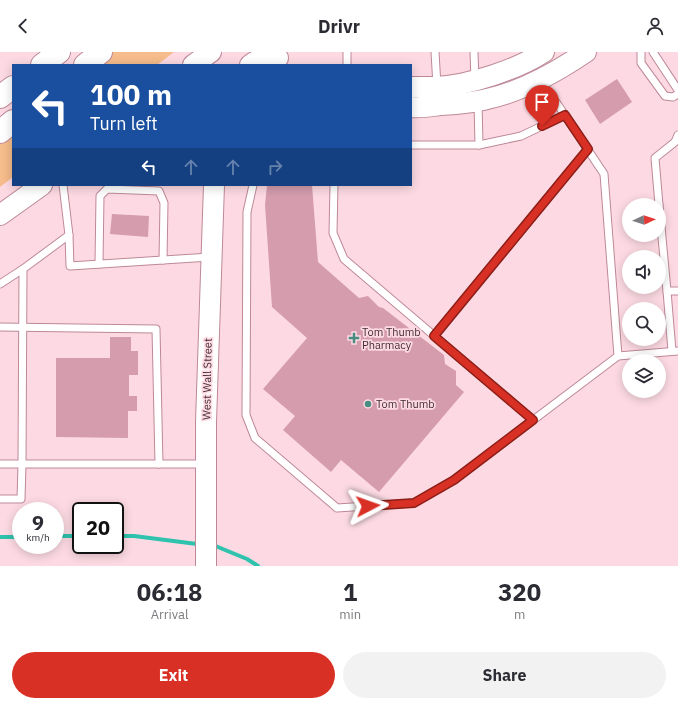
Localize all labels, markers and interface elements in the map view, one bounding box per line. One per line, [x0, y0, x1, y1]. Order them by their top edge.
icon: back [12, 15, 34, 37]
text: Drivr [318, 15, 360, 38]
icon: person [644, 15, 666, 37]
text: 100 m [90, 76, 172, 113]
icon: left [24, 80, 76, 132]
pin [525, 85, 559, 126]
icon: arrive [531, 91, 553, 113]
text: Turn left [90, 112, 158, 135]
icon: left [138, 156, 160, 178]
icon: ahead [180, 156, 202, 178]
icon: ahead [222, 156, 244, 178]
icon: right [264, 156, 286, 178]
north arrow [622, 198, 666, 242]
map controls [622, 198, 666, 398]
button: sound [622, 250, 666, 294]
button: search [622, 302, 666, 346]
place label: Tom Thumb Pharmacy [362, 325, 421, 352]
marker: Tom Thumb Pharmacy [349, 333, 359, 343]
street label: West Wall Street [199, 338, 215, 420]
button: layers [622, 354, 666, 398]
place label: Tom Thumb [376, 397, 435, 411]
marker: Tom Thumb [363, 399, 373, 409]
position arrow [347, 485, 389, 527]
speed limit sign: 20 [72, 502, 124, 554]
text: 9 [32, 509, 44, 536]
text: km/h [26, 531, 50, 544]
text: 06:18 [137, 576, 202, 608]
text: 1 [343, 576, 357, 608]
text: 320 [498, 576, 541, 608]
text: Arrival [151, 606, 189, 623]
text: min [339, 606, 361, 623]
text: m [514, 606, 525, 623]
button: Exit [12, 652, 335, 698]
button: Share [343, 652, 666, 698]

